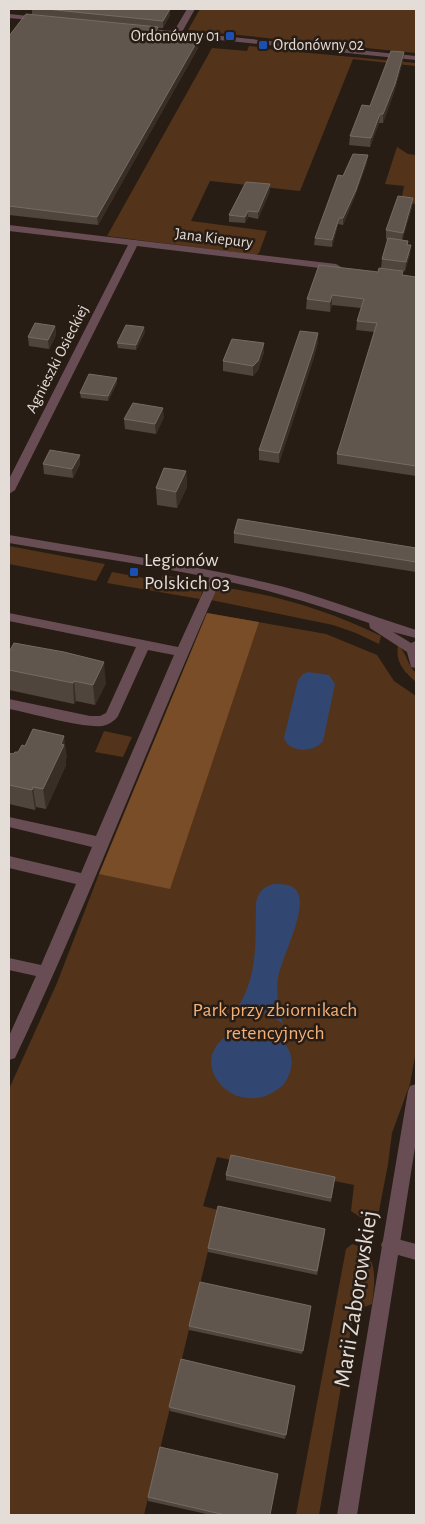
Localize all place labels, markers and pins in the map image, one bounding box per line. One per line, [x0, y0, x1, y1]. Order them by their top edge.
place label: Ordonówny 01 [131, 28, 220, 45]
marker: Ordonówny 01 [224, 30, 236, 42]
place label: Ordonówny 02 [273, 37, 364, 54]
marker: Ordonówny 02 [257, 39, 269, 51]
place label: Legionów Polskich 03 [144, 550, 230, 593]
marker: Legionów Polskich 03 [128, 566, 140, 578]

